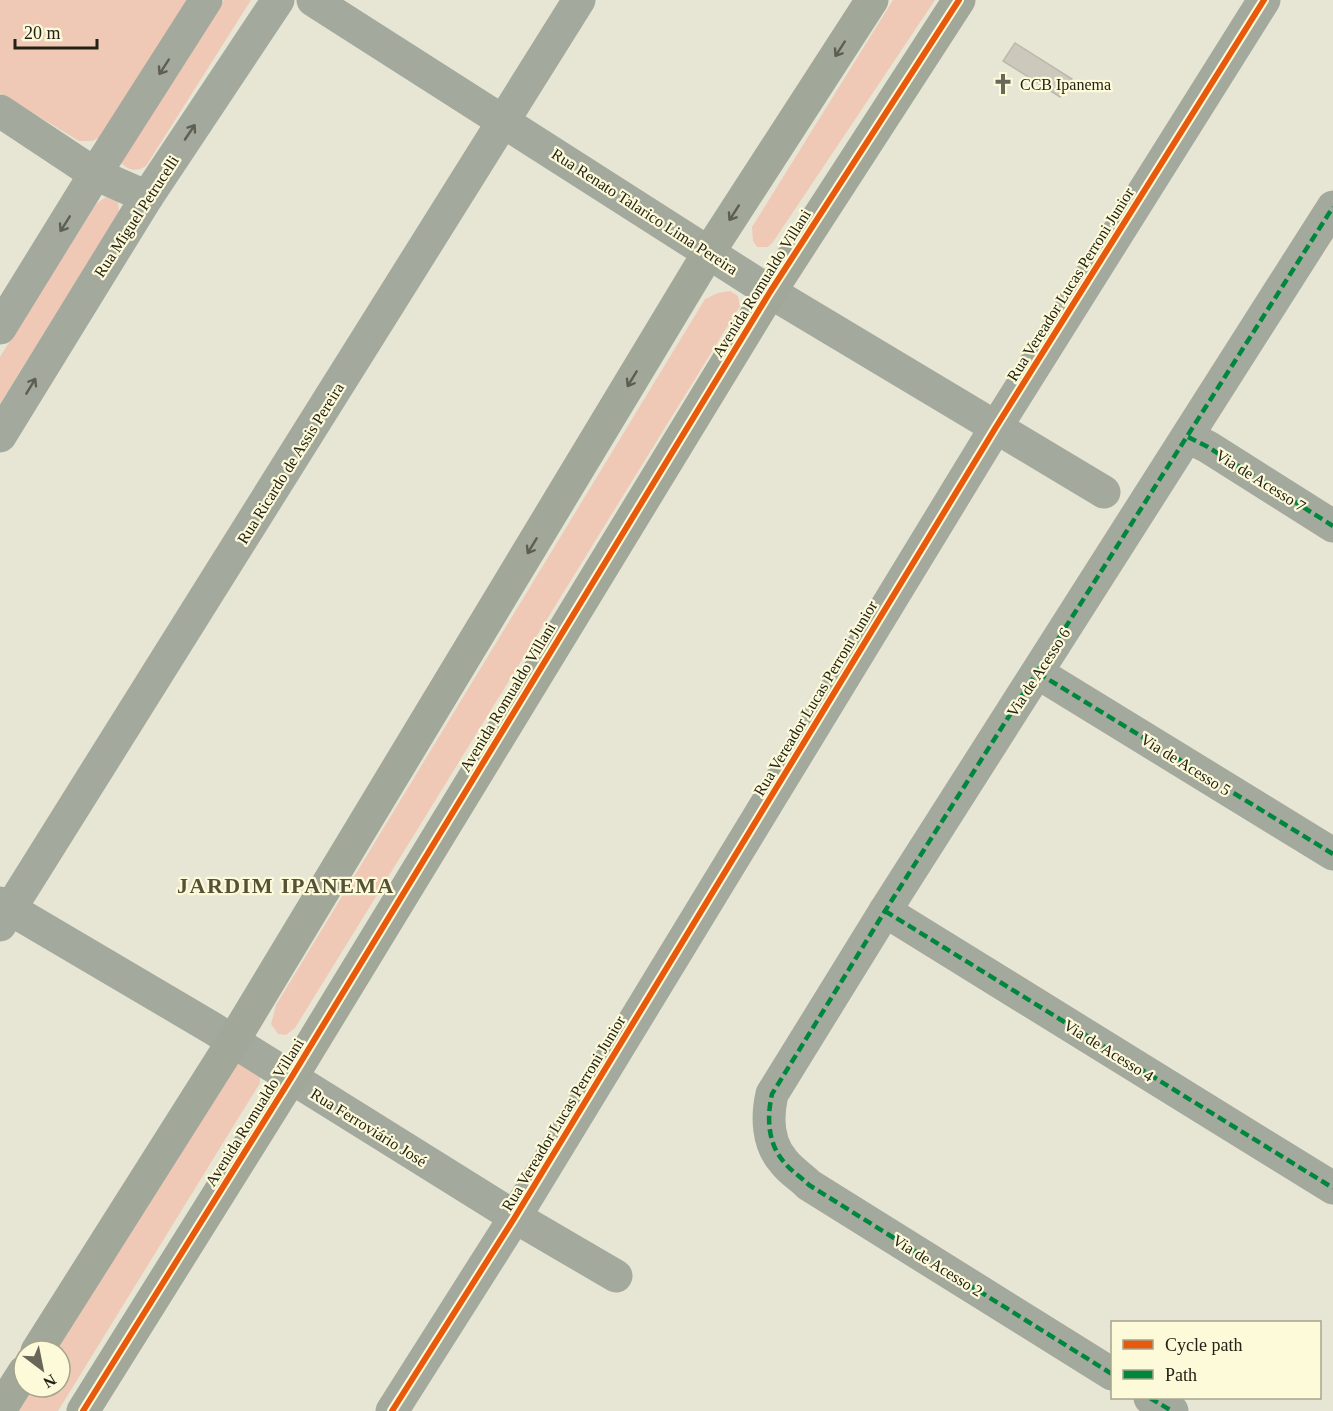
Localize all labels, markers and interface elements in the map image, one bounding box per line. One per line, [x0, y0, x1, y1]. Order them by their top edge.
scale bar [15, 12, 98, 50]
text: 20 m [24, 23, 61, 43]
one-way arrow [834, 40, 846, 57]
one-way arrow [157, 58, 169, 75]
church icon: CCB Ipanema [991, 72, 1015, 96]
place label: CCB Ipanema [1020, 76, 1111, 94]
one-way arrow [184, 124, 196, 140]
street label: Rua Renato Talarico Lima Pereira [549, 145, 741, 278]
street label: Rua Miguel Petrucelli [91, 152, 183, 281]
street label: Rua Vereador Lucas Perroni Junior [1004, 184, 1137, 384]
one-way arrow [728, 204, 740, 221]
street label: Avenida Romualdo Villani [709, 206, 814, 360]
one-way arrow [58, 215, 71, 232]
one-way arrow [626, 370, 638, 387]
one-way arrow [25, 378, 37, 395]
street label: Rua Ricardo de Assis Pereira [234, 380, 347, 547]
street label: Via de Acesso 7 [1213, 446, 1309, 515]
one-way arrow [525, 537, 537, 554]
street label: Rua Vereador Lucas Perroni Junior [750, 597, 881, 799]
street label: Avenida Romualdo Villani [456, 619, 559, 775]
street label: Via de Acesso 6 [1003, 625, 1073, 720]
street label: Via de Acesso 5 [1138, 730, 1234, 799]
district label: JARDIM IPANEMA [177, 873, 395, 898]
street label: Rua Vereador Lucas Perroni Junior [498, 1012, 629, 1214]
street label: Via de Acesso 4 [1061, 1016, 1157, 1085]
street label: Avenida Romualdo Villani [202, 1035, 307, 1189]
street label: Rua Ferroviário José [308, 1085, 430, 1170]
street label: Via de Acesso 2 [890, 1231, 986, 1300]
legend [1111, 1321, 1321, 1399]
text: Cycle path [1165, 1335, 1242, 1355]
north arrow [12, 1339, 72, 1399]
text: Path [1165, 1365, 1197, 1385]
text: N [40, 1371, 59, 1392]

